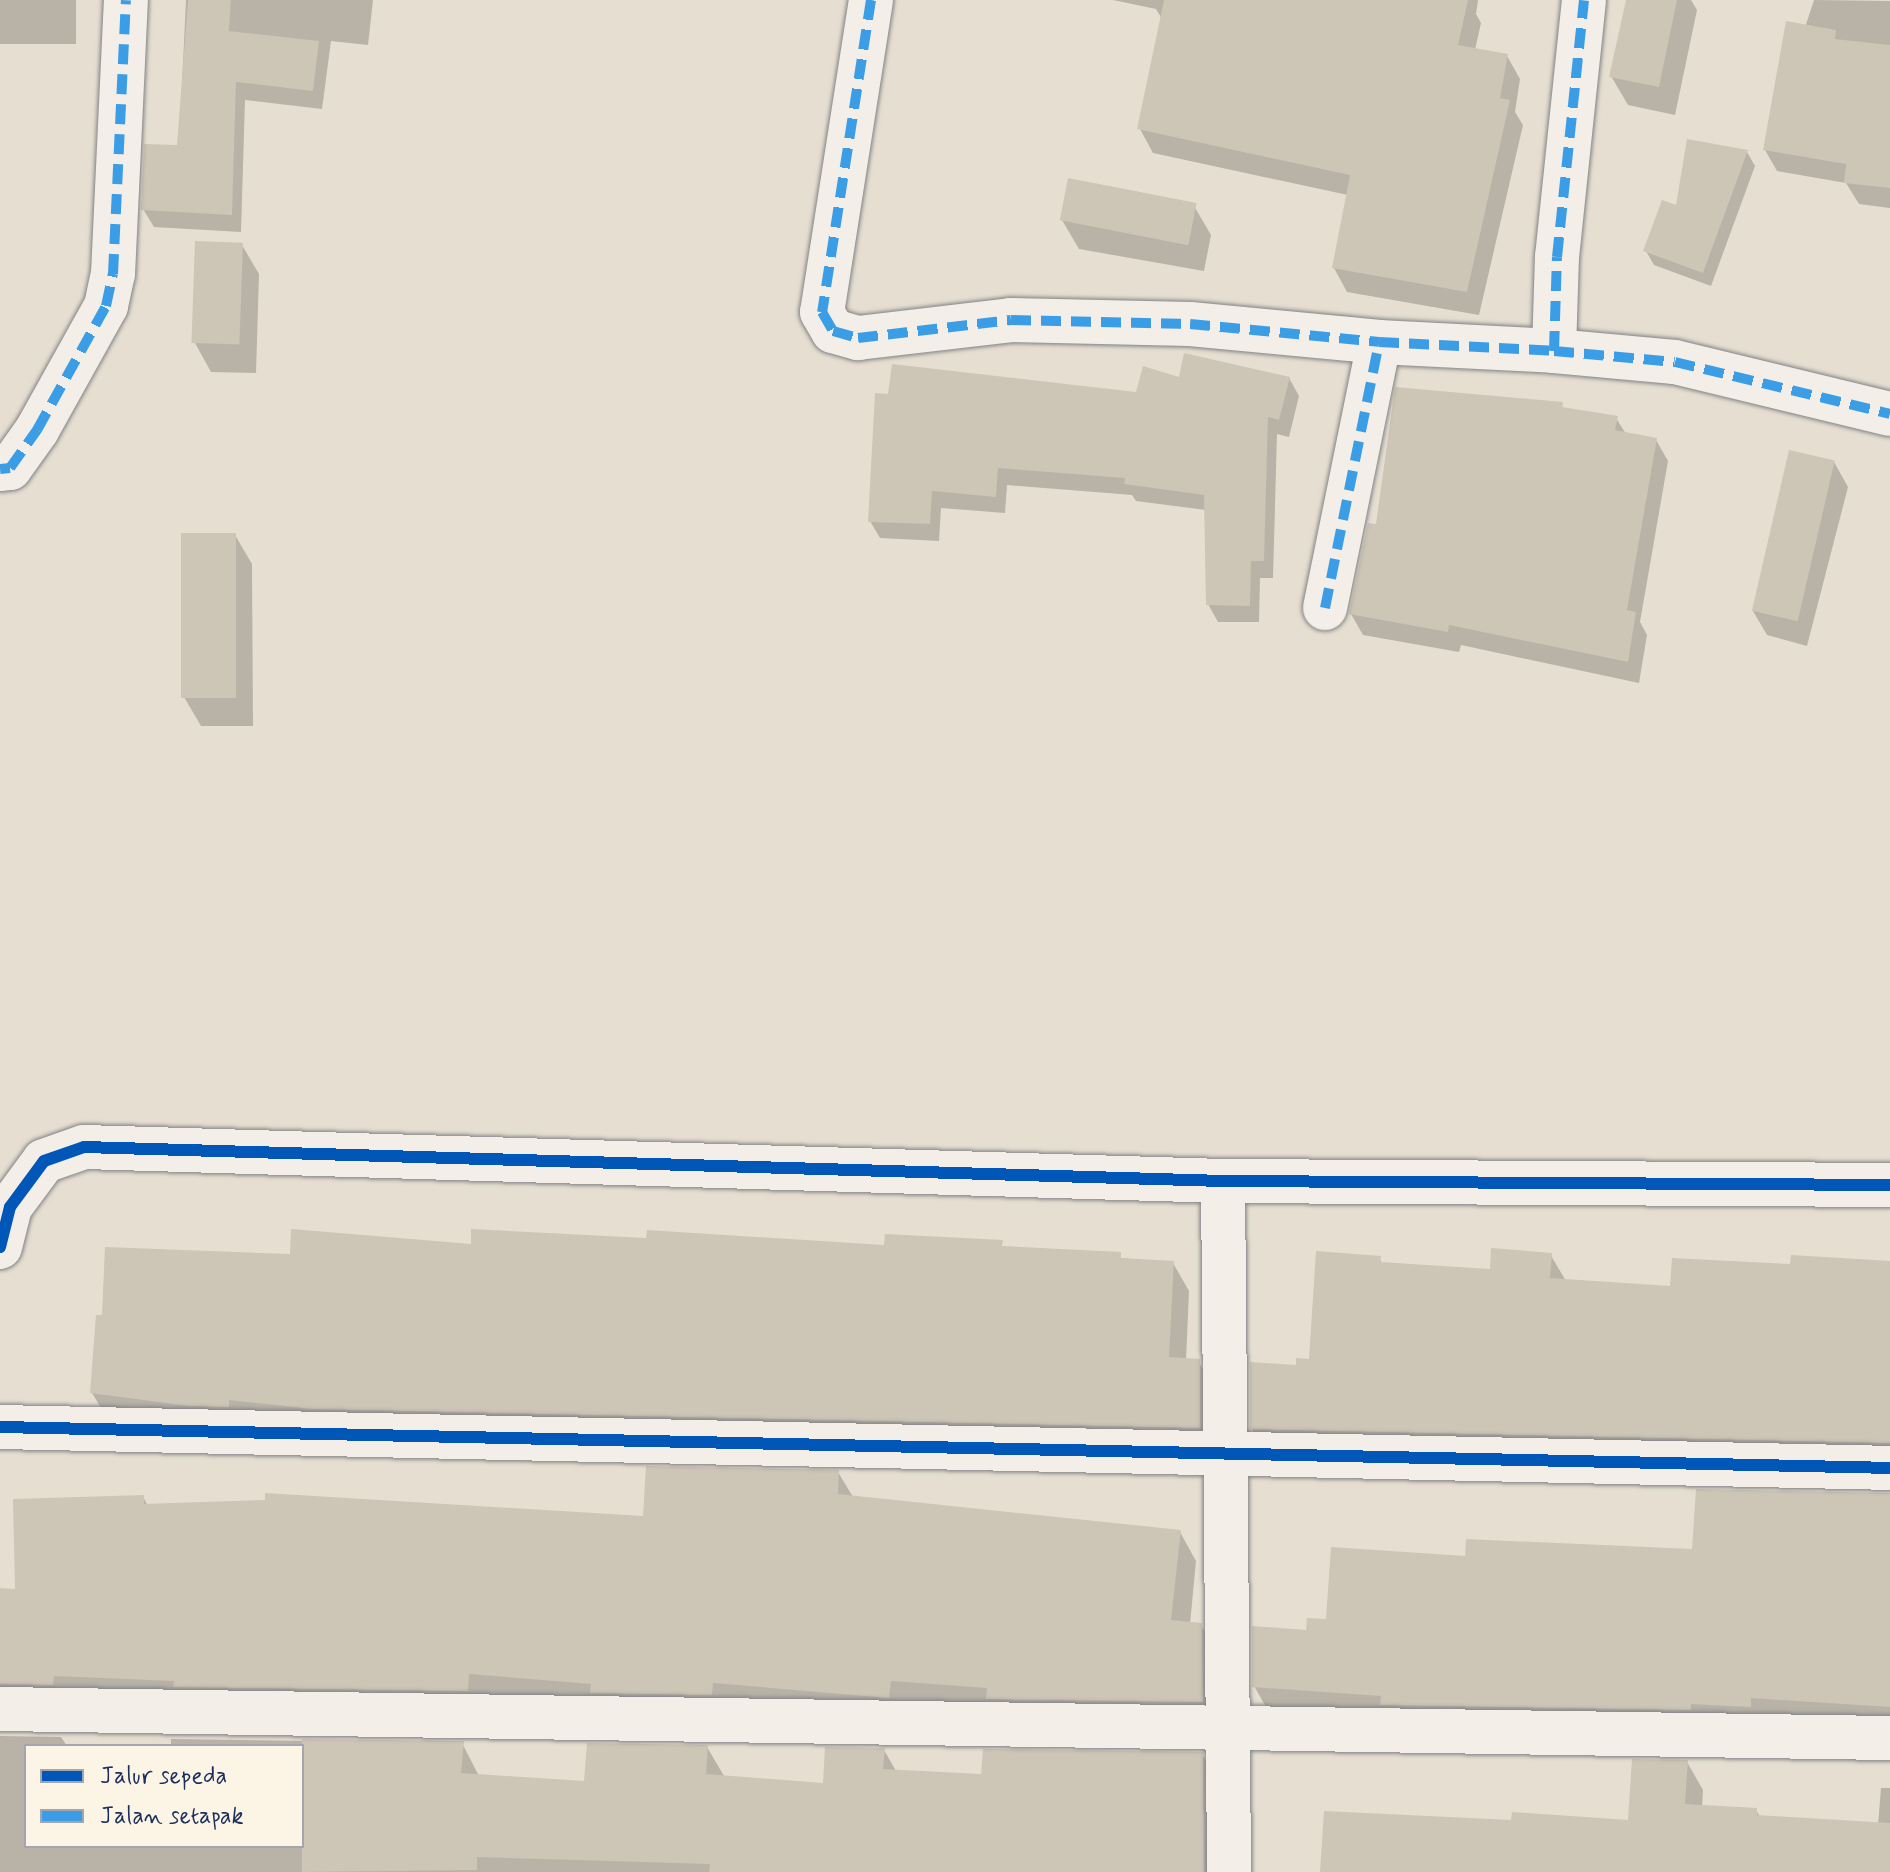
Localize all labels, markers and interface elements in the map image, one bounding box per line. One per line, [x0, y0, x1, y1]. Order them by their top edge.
legend [24, 1744, 304, 1848]
text: Jalur sepeda [100, 1761, 227, 1792]
text: Jalan setapak [100, 1801, 244, 1832]

